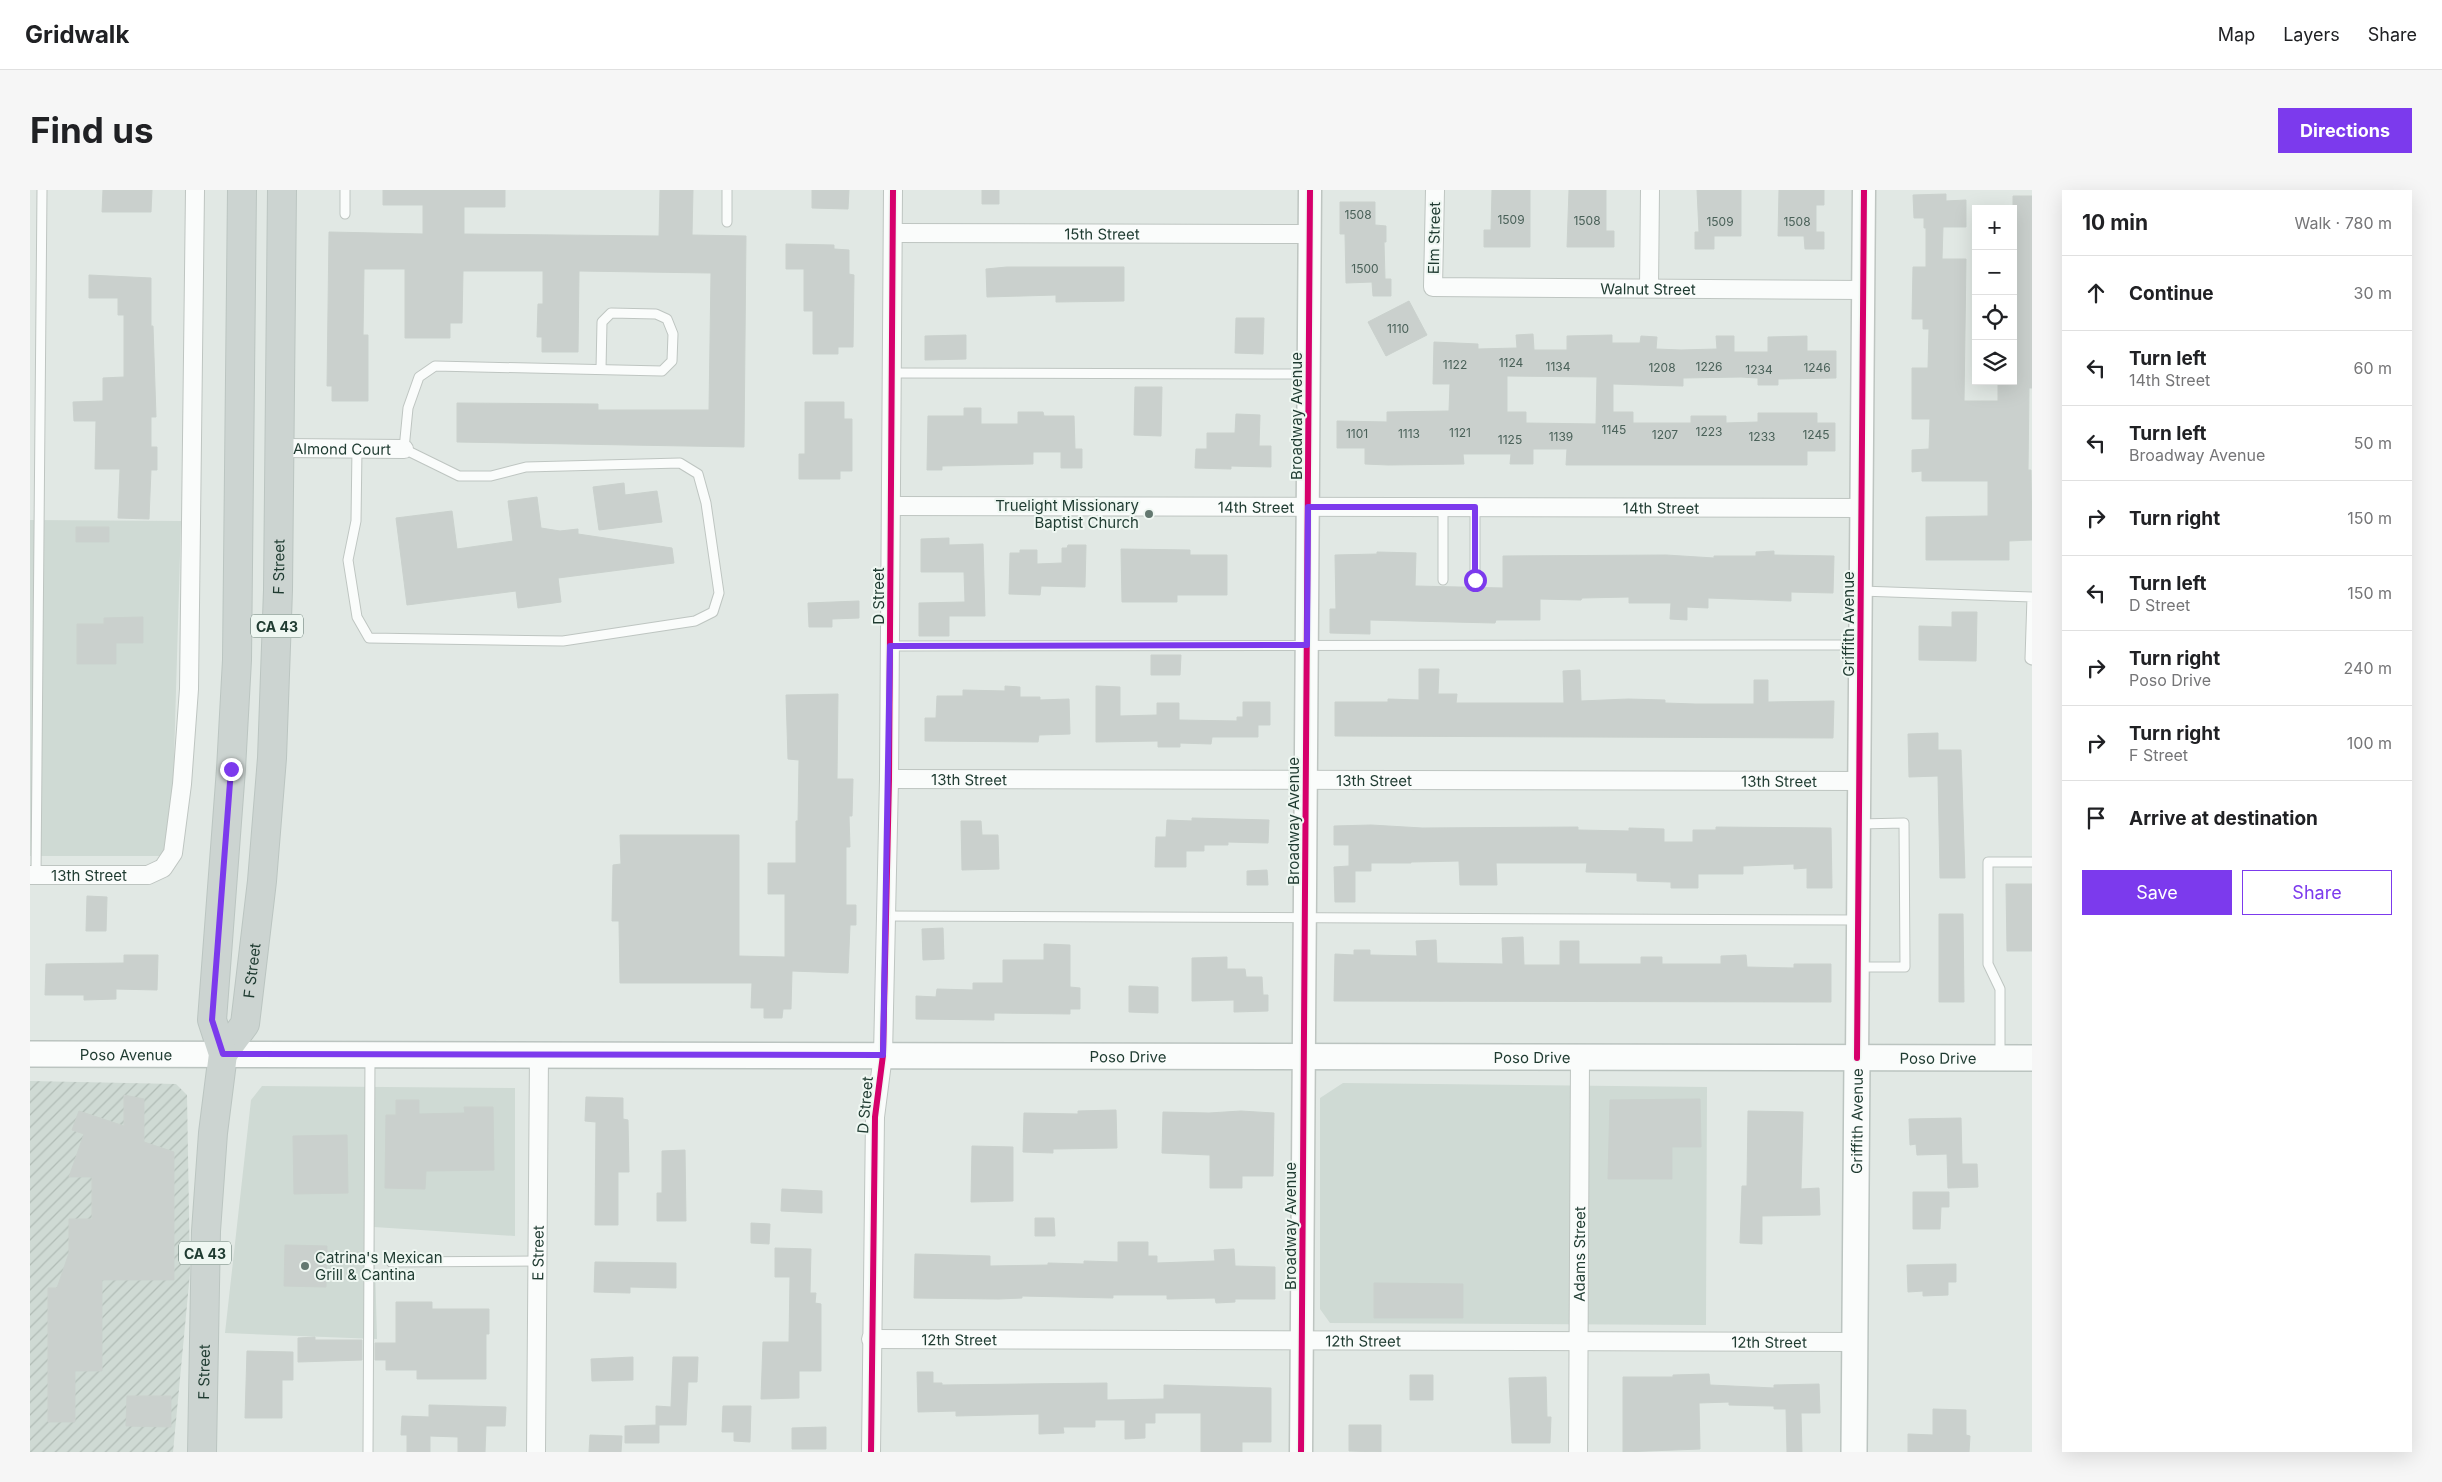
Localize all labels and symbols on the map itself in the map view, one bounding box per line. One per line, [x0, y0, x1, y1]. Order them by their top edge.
street label: Elm Street [1424, 202, 1444, 274]
house number: 1508 [1344, 207, 1372, 222]
house number: 1509 [1497, 212, 1525, 227]
house number: 1508 [1573, 213, 1601, 228]
house number: 1509 [1706, 214, 1734, 229]
house number: 1508 [1783, 214, 1811, 229]
street label: 15th Street [1064, 224, 1140, 243]
house number: 1500 [1351, 261, 1379, 276]
street label: Walnut Street [1600, 279, 1696, 298]
house number: 1110 [1387, 321, 1409, 336]
street label: Broadway Avenue [1287, 352, 1306, 480]
house number: 1124 [1499, 355, 1524, 370]
house number: 1122 [1443, 357, 1467, 372]
house number: 1134 [1546, 359, 1571, 374]
house number: 1226 [1696, 359, 1722, 374]
house number: 1208 [1648, 360, 1676, 375]
house number: 1246 [1803, 360, 1831, 375]
house number: 1234 [1745, 362, 1773, 377]
house number: 1145 [1602, 422, 1626, 437]
house number: 1223 [1696, 424, 1722, 439]
house number: 1121 [1449, 425, 1471, 440]
house number: 1101 [1346, 426, 1368, 441]
house number: 1113 [1398, 426, 1420, 441]
house number: 1207 [1652, 427, 1678, 442]
house number: 1245 [1802, 427, 1830, 442]
house number: 1139 [1549, 429, 1573, 444]
house number: 1233 [1748, 429, 1776, 444]
house number: 1125 [1498, 432, 1522, 447]
street label: Almond Court [293, 439, 391, 458]
place label: Truelight Missionary Baptist Church [995, 496, 1140, 532]
street label: 14th Street [1218, 497, 1294, 516]
street label: 14th Street [1623, 498, 1699, 517]
marker: Truelight Missionary Baptist Church [1143, 508, 1155, 520]
street label: F Street [268, 539, 288, 595]
street label: D Street [869, 567, 888, 625]
route start [1464, 569, 1487, 592]
street label: Griffith Avenue [1839, 571, 1858, 677]
road number: CA 43 [251, 614, 303, 638]
street label: Broadway Avenue [1284, 757, 1303, 885]
route end [220, 758, 243, 781]
street label: 13th Street [931, 770, 1007, 789]
street label: 13th Street [1336, 770, 1412, 790]
street label: 13th Street [1741, 771, 1817, 790]
street label: 13th Street [51, 866, 127, 885]
street label: F Street [239, 942, 264, 999]
street label: Poso Avenue [80, 1045, 172, 1064]
street label: Poso Drive [1090, 1047, 1166, 1066]
street label: Poso Drive [1494, 1047, 1570, 1067]
street label: Poso Drive [1900, 1048, 1976, 1067]
street label: Griffith Avenue [1847, 1068, 1866, 1174]
street label: D Street [853, 1076, 877, 1134]
street label: Broadway Avenue [1281, 1162, 1300, 1290]
street label: Adams Street [1569, 1206, 1589, 1302]
street label: E Street [528, 1225, 547, 1281]
road number: CA 43 [179, 1242, 231, 1264]
place label: Catrina's Mexican Grill & Cantina [315, 1248, 443, 1284]
marker: Catrina's Mexican Grill & Cantina [299, 1260, 311, 1272]
street label: 12th Street [921, 1330, 997, 1349]
street label: 12th Street [1325, 1331, 1401, 1350]
street label: 12th Street [1731, 1332, 1807, 1351]
street label: F Street [193, 1344, 213, 1400]

